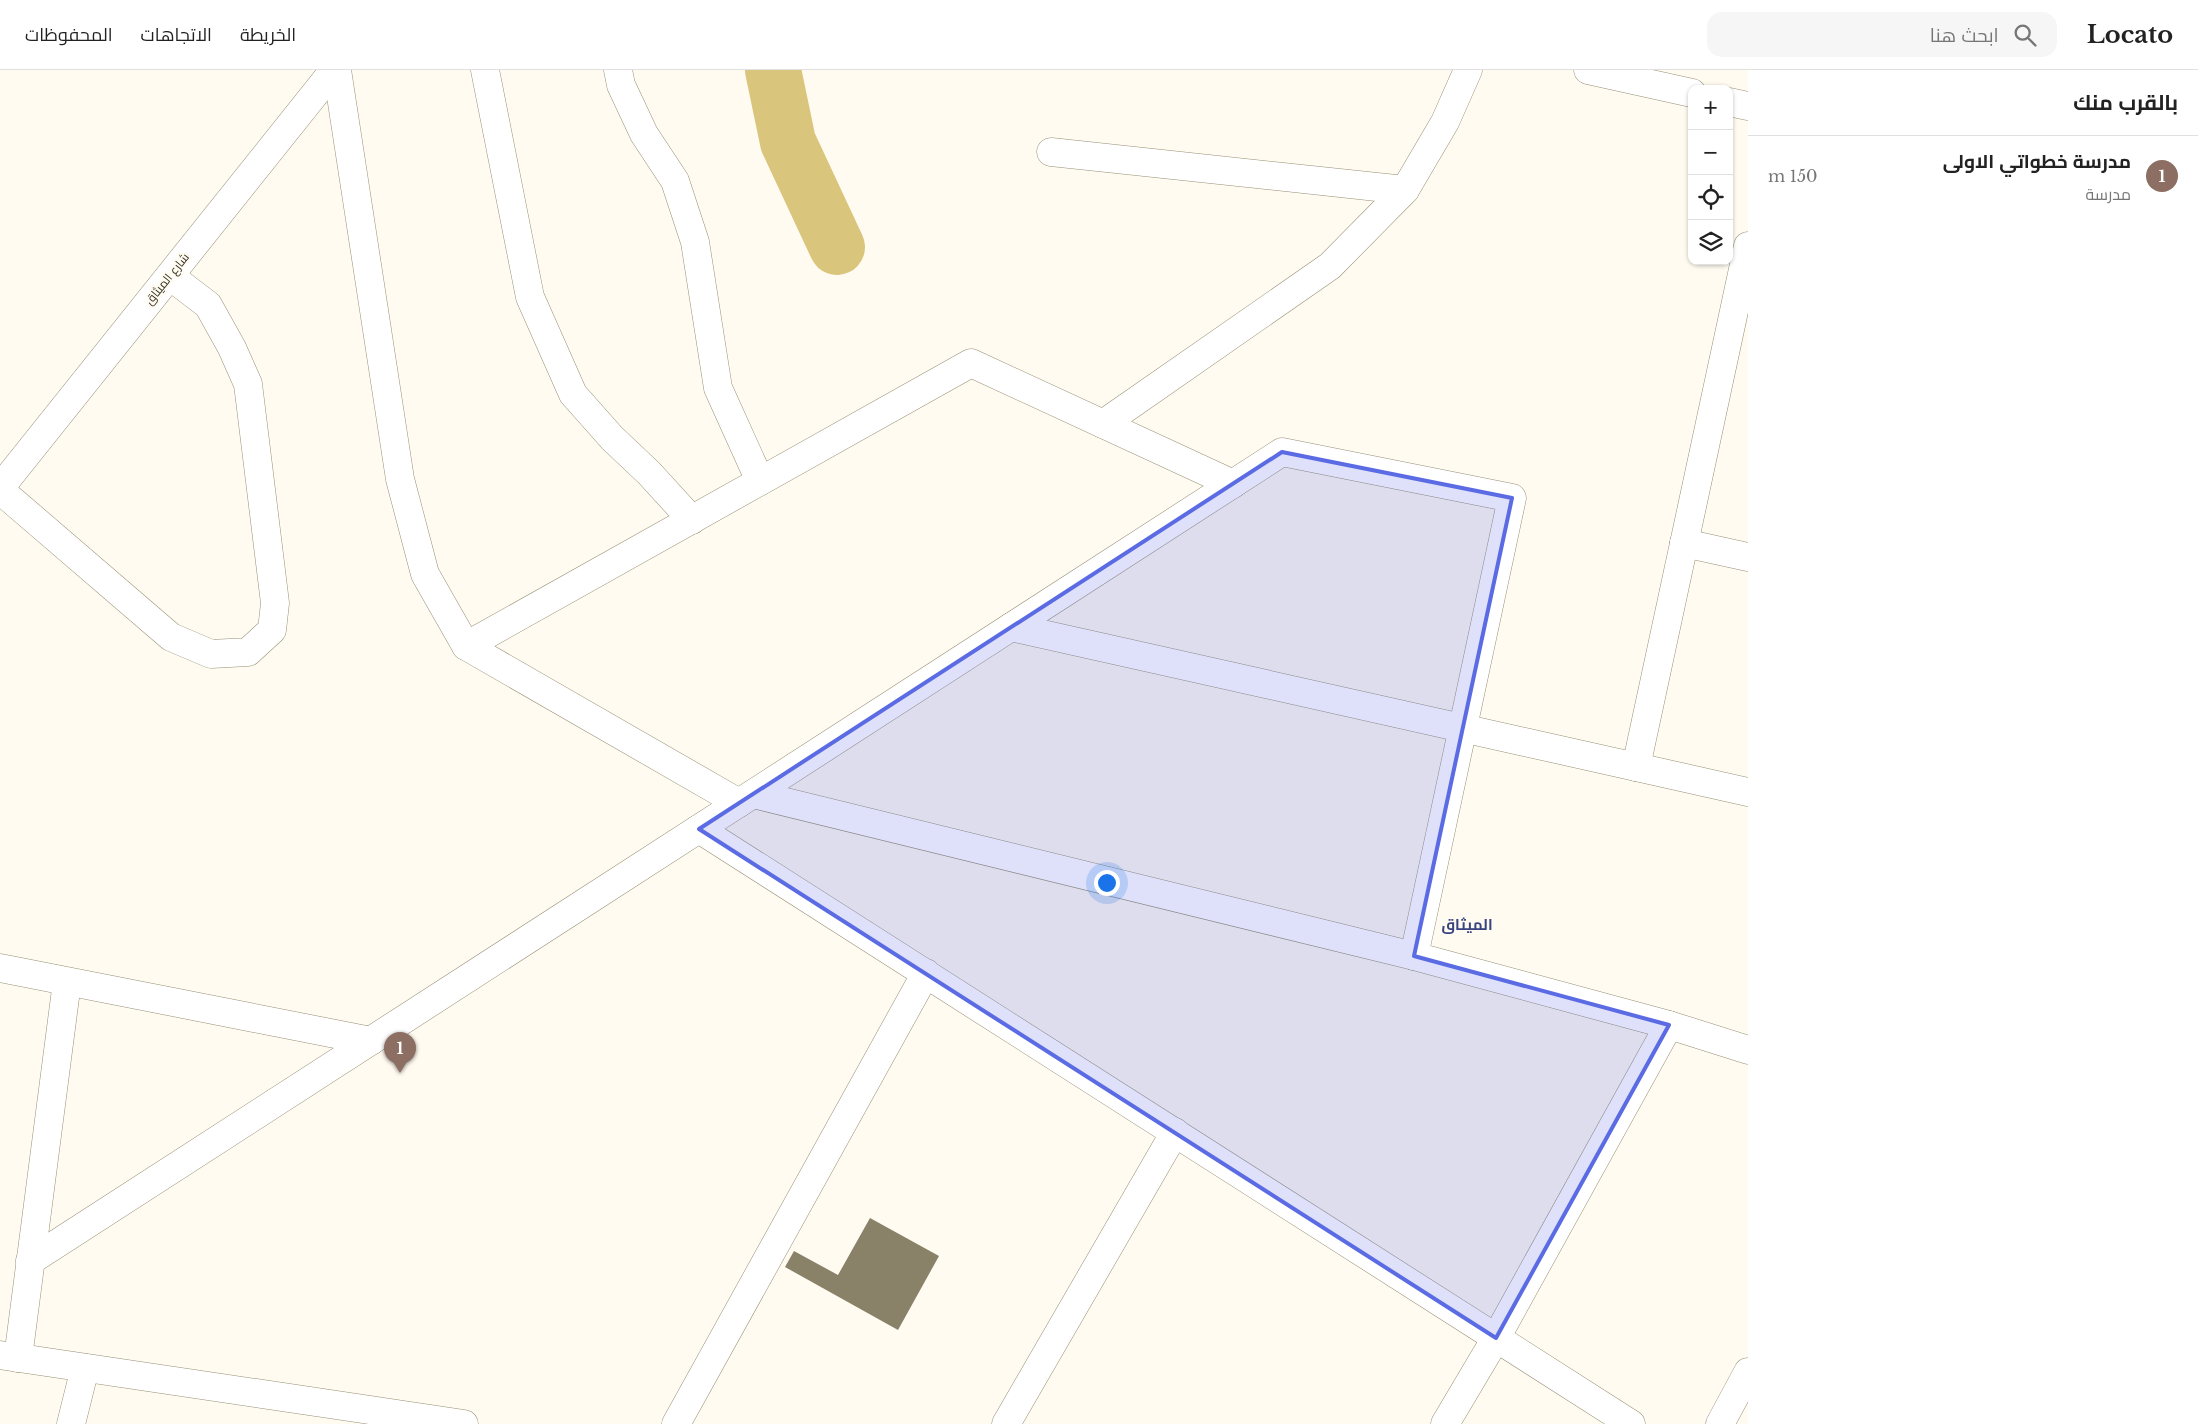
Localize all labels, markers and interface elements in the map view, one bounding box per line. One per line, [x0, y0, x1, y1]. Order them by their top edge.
search box [1707, 12, 2057, 57]
text: Locato [2087, 20, 2173, 49]
icon: search [2011, 21, 2039, 49]
text: المحفوظات [25, 24, 113, 46]
text: الاتجاهات [141, 24, 212, 46]
text: الخريطة [240, 24, 296, 46]
text: ابحث هنا [1930, 24, 1999, 47]
map controls [1688, 85, 1733, 265]
button: + [1688, 85, 1733, 130]
text: بالقرب منك [2073, 90, 2178, 116]
button: − [1688, 130, 1733, 175]
text: مدرسة خطواتي الاولى [1943, 150, 2131, 173]
text: 150 m [1768, 166, 1817, 186]
text: 1 [2159, 166, 2166, 186]
button: locate [1688, 175, 1733, 220]
text: مدرسة [2085, 184, 2131, 204]
button: layers [1688, 220, 1733, 265]
street label: شارع الميثاق [141, 250, 193, 308]
your location [1094, 870, 1120, 896]
district label: الميثاق [1441, 915, 1493, 934]
pin: 1 [384, 1032, 416, 1073]

